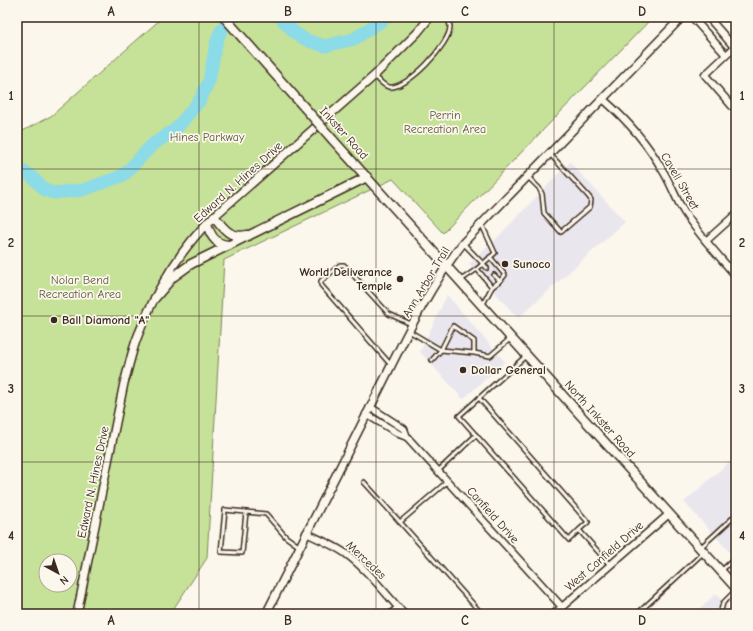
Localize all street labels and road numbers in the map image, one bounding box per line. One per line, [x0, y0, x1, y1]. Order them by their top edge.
street label: Inkster Road [317, 104, 371, 162]
street label: Edward N. Hines Drive [191, 139, 285, 225]
street label: Cavell Street [658, 150, 702, 213]
street label: Ann Arbor Trail [399, 244, 453, 320]
street label: North Inkster Road [562, 378, 638, 460]
street label: Edward N. Hines Drive [74, 425, 112, 539]
street label: Canfield Drive [464, 484, 522, 546]
street label: West Canfield Drive [562, 518, 646, 594]
street label: Mercedes [343, 538, 389, 582]

